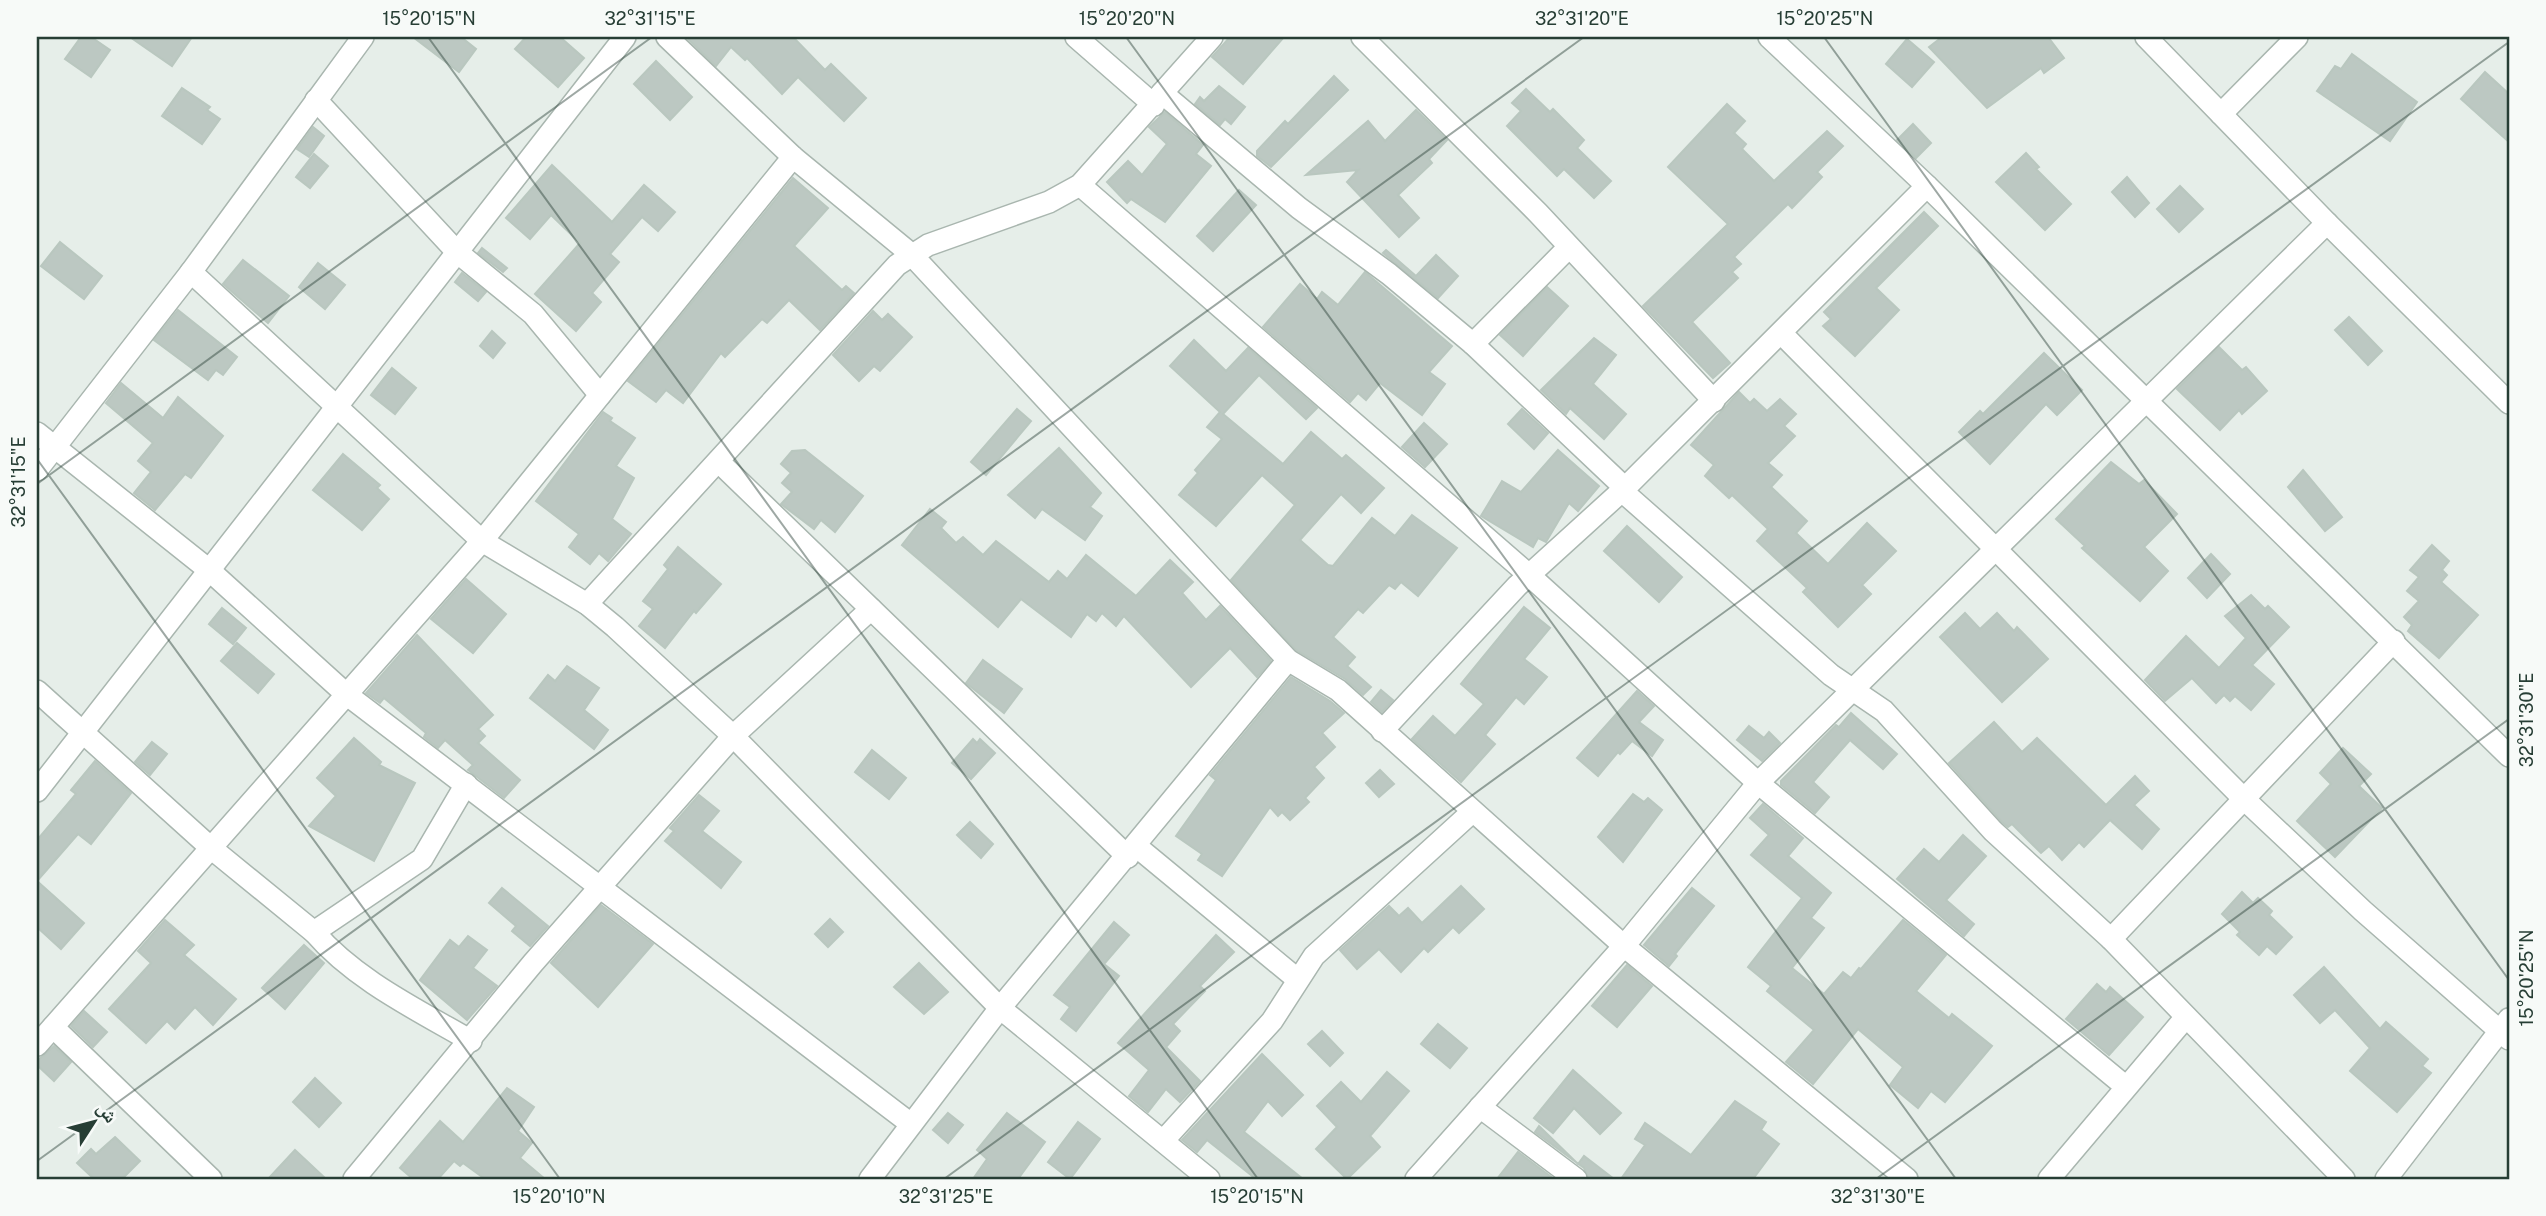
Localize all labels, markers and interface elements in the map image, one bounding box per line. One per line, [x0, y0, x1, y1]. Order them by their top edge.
text: 15°20'15"N [382, 8, 476, 29]
text: 32°31'15"E [604, 8, 696, 29]
text: 15°20'20"N [1079, 8, 1175, 29]
text: 32°31'20"E [1535, 8, 1629, 29]
text: 15°20'25"N [1777, 8, 1873, 29]
text: 32°31'15"E [8, 436, 29, 528]
text: 32°31'30"E [2516, 673, 2537, 767]
text: 15°20'25"N [2516, 930, 2537, 1026]
north arrow [60, 1086, 130, 1156]
text: ش [92, 1097, 123, 1127]
text: 15°20'10"N [513, 1186, 605, 1207]
text: 32°31'25"E [899, 1186, 993, 1207]
text: 15°20'15"N [1210, 1186, 1304, 1207]
text: 32°31'30"E [1831, 1186, 1925, 1207]

